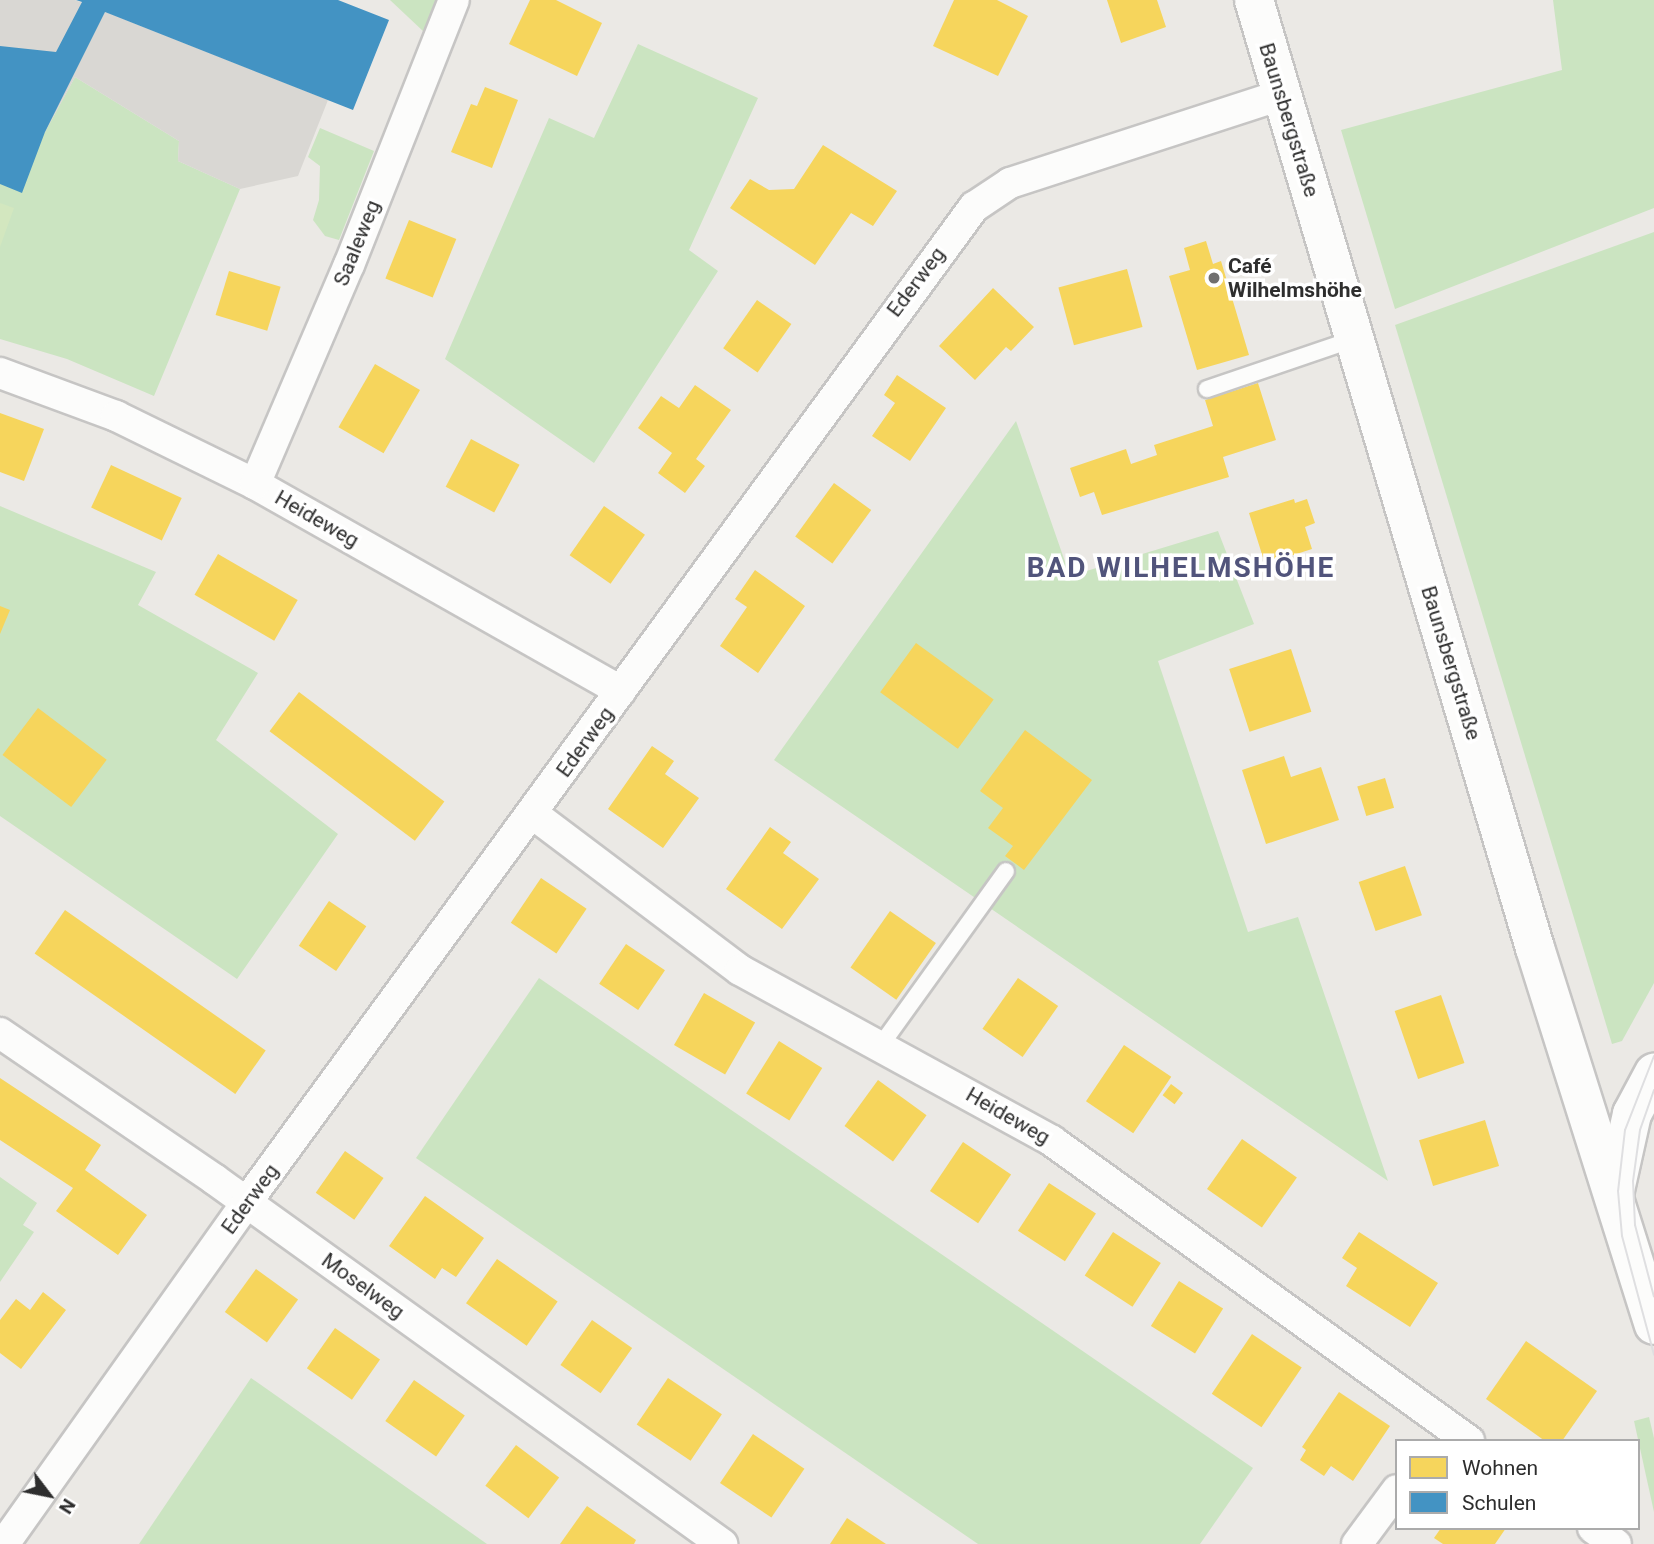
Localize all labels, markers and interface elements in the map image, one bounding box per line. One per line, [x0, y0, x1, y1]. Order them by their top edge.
street label: Baunsbergstraße [1254, 40, 1324, 200]
street label: Saaleweg [328, 196, 386, 290]
street label: Ederweg [882, 242, 950, 322]
place label: Café Wilhelmshöhe [1228, 253, 1362, 303]
marker: Café Wilhelmshöhe [1206, 270, 1222, 286]
street label: Heideweg [270, 485, 364, 553]
district label: BAD WILHELMSHÖHE [1029, 551, 1333, 585]
street label: Baunsbergstraße [1416, 583, 1486, 743]
street label: Ederweg [551, 702, 619, 782]
street label: Heideweg [961, 1082, 1055, 1150]
street label: Ederweg [216, 1159, 284, 1239]
street label: Moselweg [317, 1248, 409, 1324]
legend [1395, 1439, 1640, 1530]
text: Wohnen [1462, 1456, 1538, 1480]
north arrow [14, 1460, 84, 1530]
text: Schulen [1462, 1491, 1536, 1515]
text: N [54, 1495, 81, 1518]

